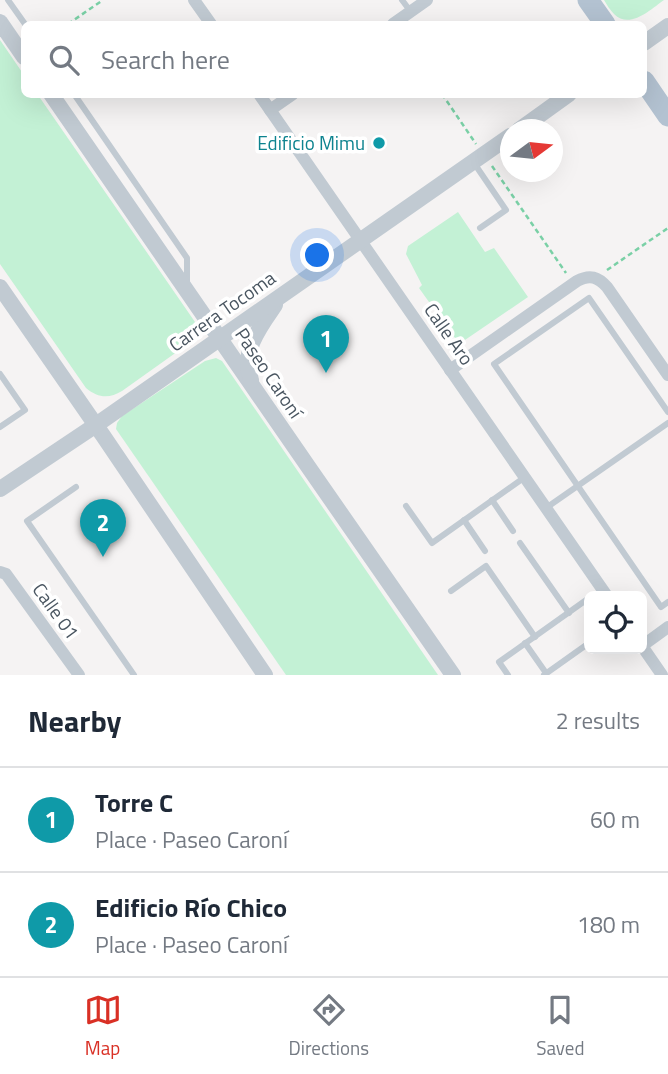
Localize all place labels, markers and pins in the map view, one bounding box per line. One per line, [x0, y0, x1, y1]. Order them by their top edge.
place label: Edificio Mimu [257, 128, 365, 157]
marker: Edificio Mimu [371, 135, 387, 151]
pin: 1 [303, 315, 349, 373]
pin: 2 [80, 499, 126, 557]

